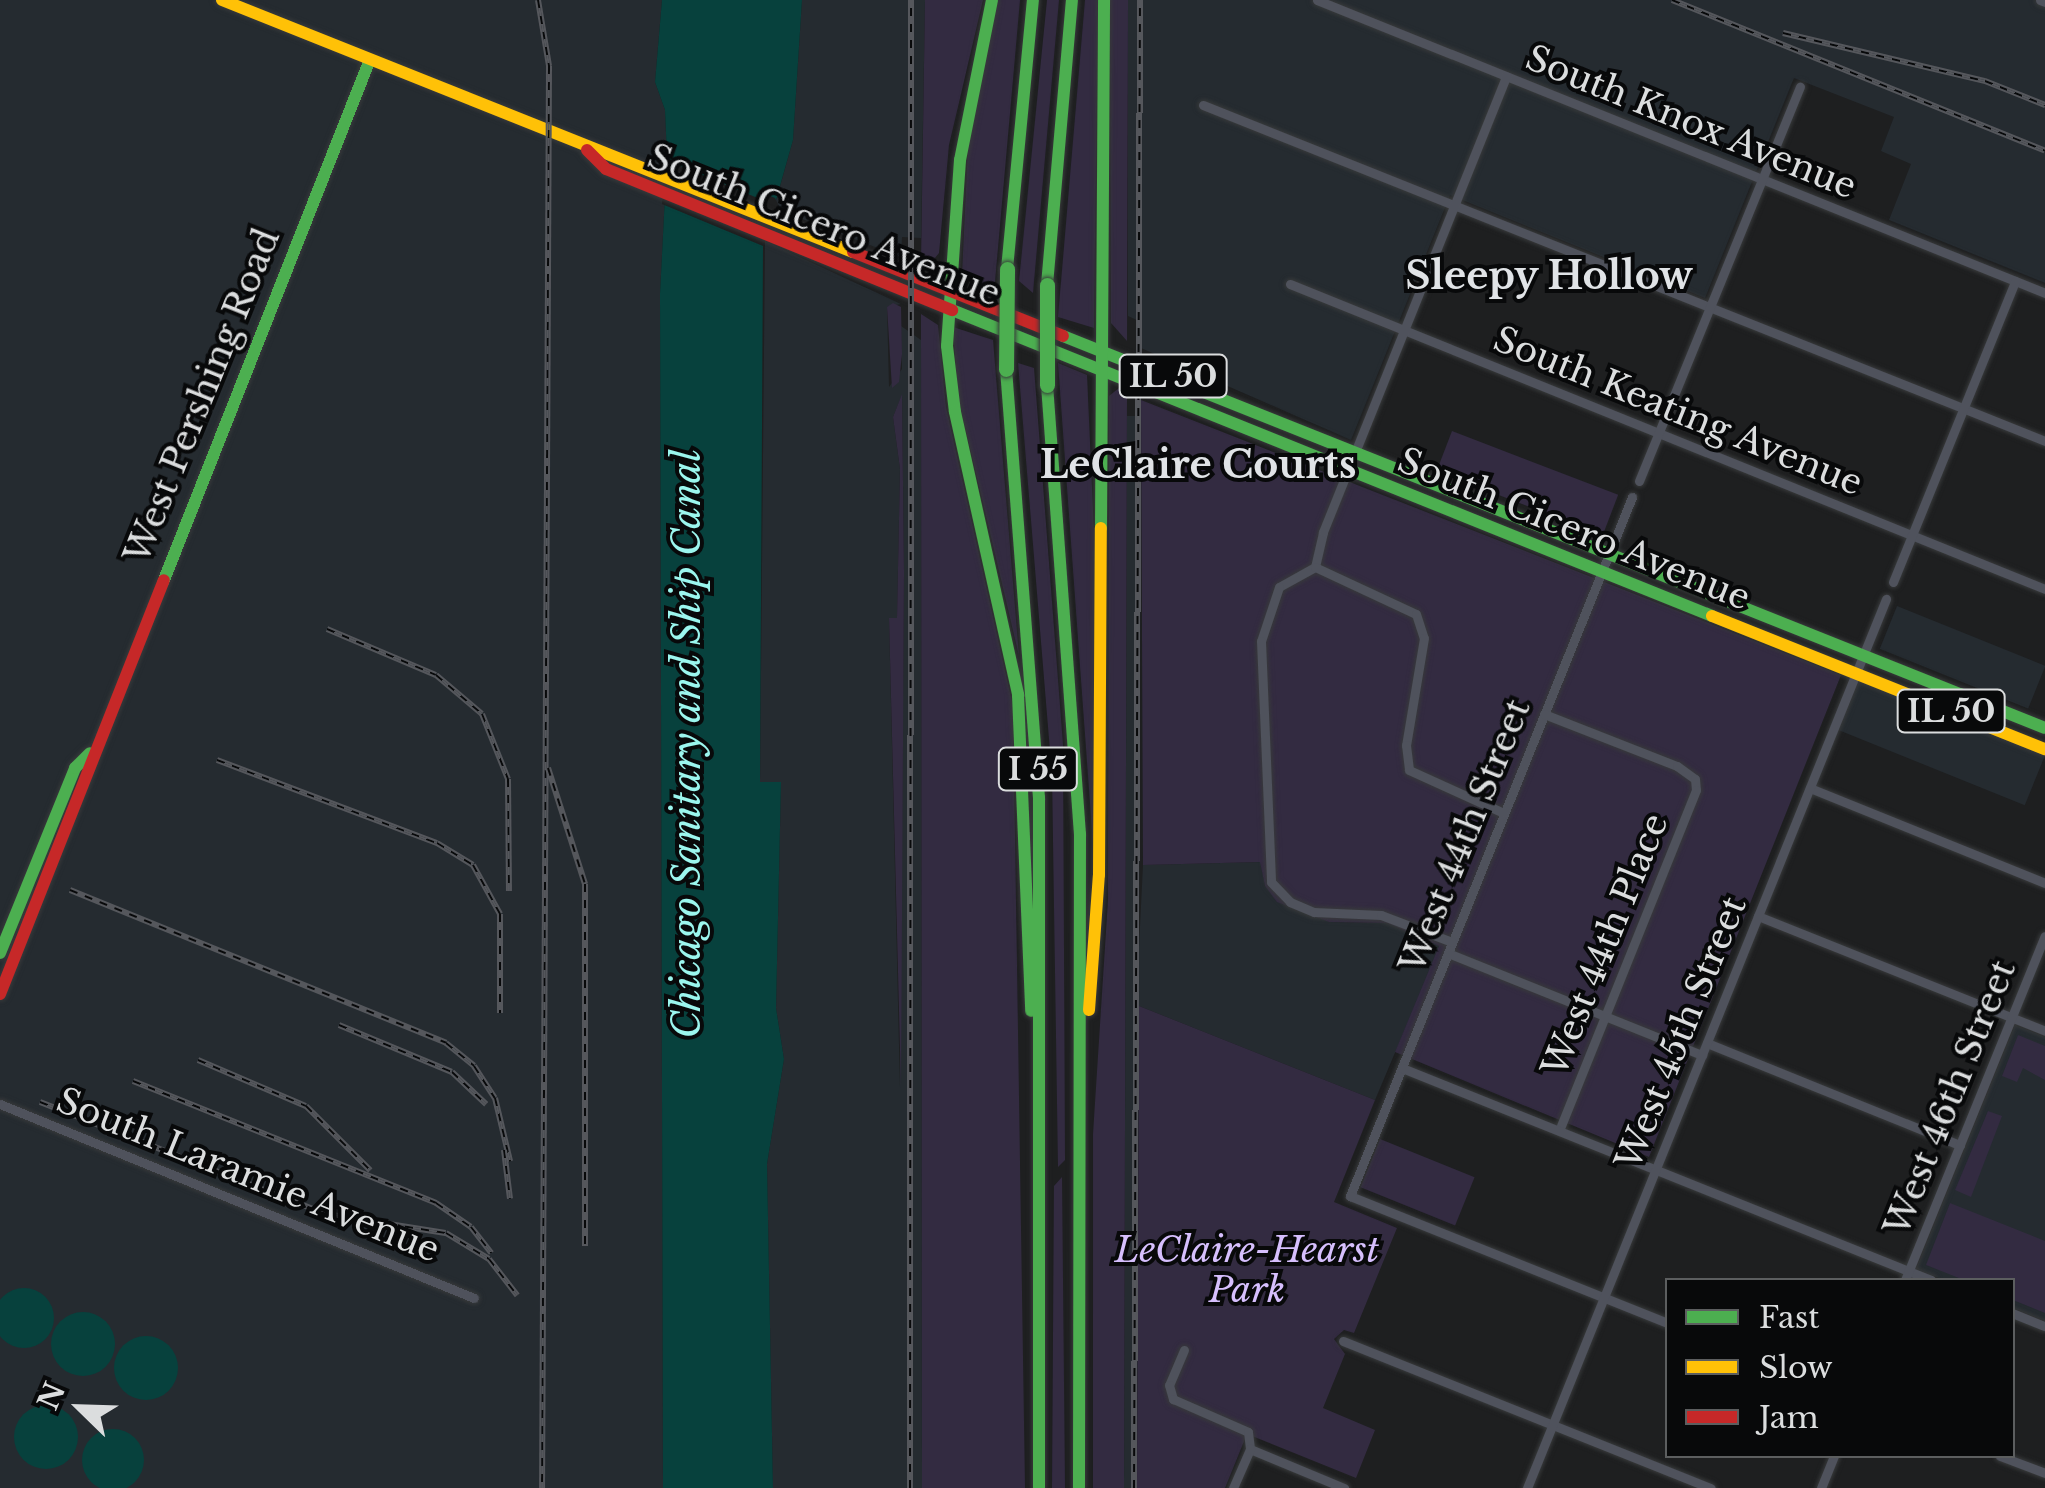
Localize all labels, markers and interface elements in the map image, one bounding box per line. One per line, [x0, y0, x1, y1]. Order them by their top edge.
street label: South Knox Avenue [1519, 36, 1863, 208]
street label: South Cicero Avenue [641, 135, 1007, 315]
street label: West Pershing Road [116, 222, 288, 570]
district label: Sleepy Hollow [1405, 253, 1693, 299]
street label: South Keating Avenue [1487, 317, 1869, 505]
road number: IL 50 [1118, 349, 1228, 403]
street label: South Cicero Avenue [1391, 439, 1757, 619]
district label: LeClaire Courts [1040, 442, 1356, 488]
water label: Chicago Sanitary and Ship Canal [664, 449, 710, 1039]
road number: IL 50 [1896, 684, 2006, 738]
street label: West 44th Street [1391, 693, 1539, 979]
road number: I 55 [996, 742, 1080, 796]
street label: West 44th Place [1533, 808, 1677, 1082]
street label: West 45th Street [1607, 890, 1755, 1176]
street label: West 46th Street [1876, 954, 2024, 1242]
street label: South Laramie Avenue [50, 1079, 446, 1271]
park label: LeClaire-Hearst Park [1115, 1229, 1379, 1311]
legend [1665, 1278, 2015, 1458]
text: Fast [1759, 1299, 1820, 1336]
text: Slow [1759, 1349, 1833, 1386]
north arrow [30, 1358, 130, 1458]
text: N [31, 1377, 73, 1415]
text: Jam [1759, 1399, 1819, 1436]

